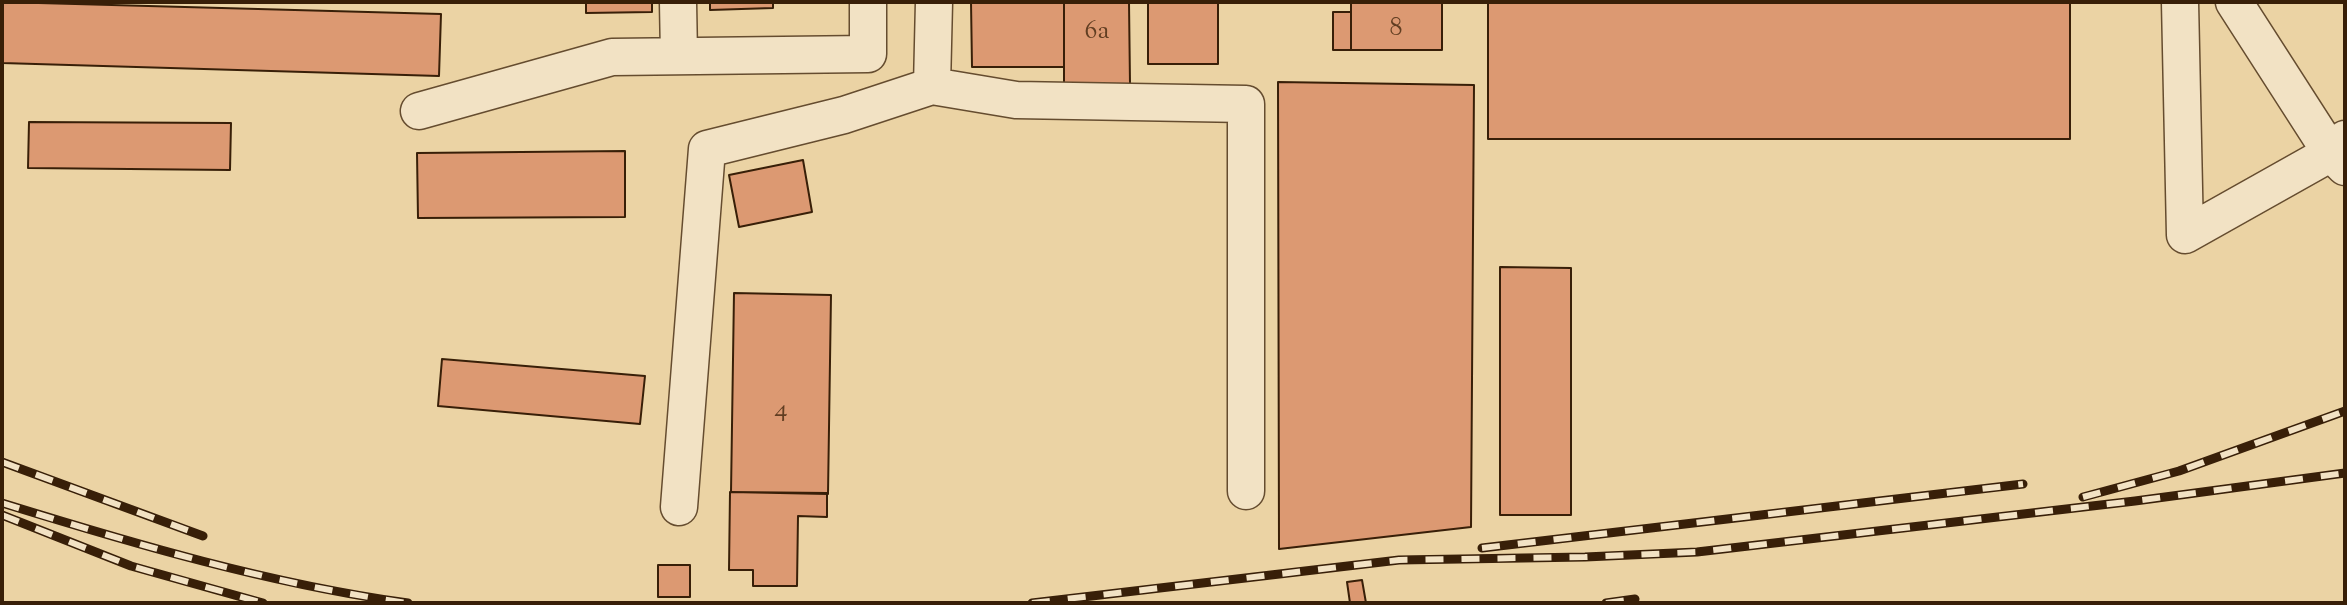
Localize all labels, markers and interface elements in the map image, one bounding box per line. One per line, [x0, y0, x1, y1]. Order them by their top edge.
house number: 8 [1390, 15, 1402, 47]
house number: 6a [1085, 18, 1109, 50]
house number: 4 [774, 396, 788, 428]

